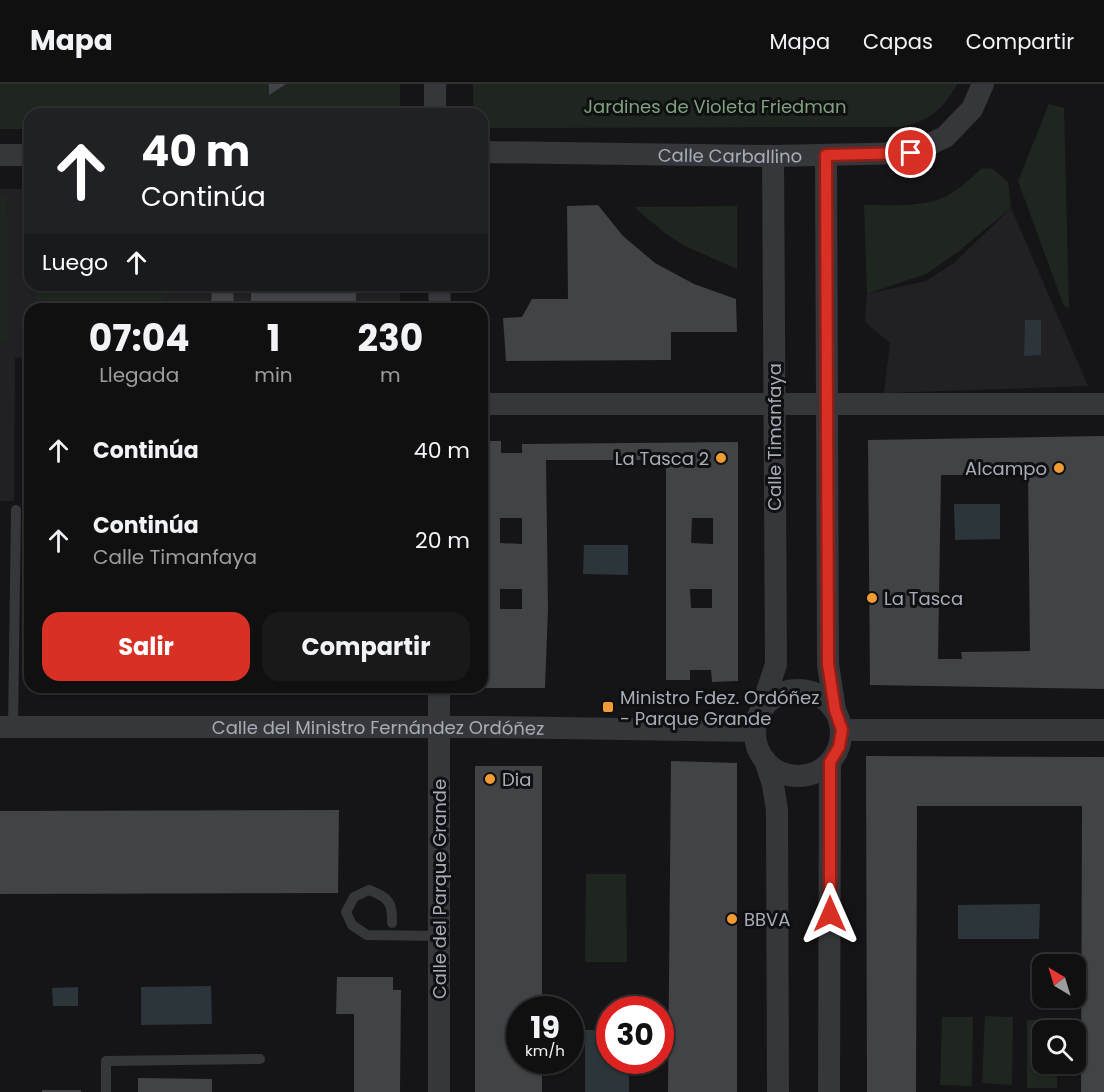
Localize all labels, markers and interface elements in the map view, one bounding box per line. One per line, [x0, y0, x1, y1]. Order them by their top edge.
text: Mapa [30, 21, 113, 60]
text: Mapa [769, 27, 830, 56]
text: Capas [863, 27, 933, 56]
text: Compartir [966, 27, 1074, 56]
park label: Jardines de Violeta Friedman [583, 94, 847, 119]
text: 40 m [141, 122, 250, 181]
pin [885, 127, 936, 178]
icon: ahead [42, 132, 120, 210]
icon: arrive [894, 136, 927, 169]
street label: Calle Carballino [658, 142, 802, 169]
text: Continúa [141, 178, 266, 215]
icon: ahead [120, 246, 153, 279]
text: Luego [42, 247, 108, 278]
text: 07:04 [89, 313, 190, 364]
text: 1 [267, 313, 280, 364]
text: 230 [357, 313, 423, 364]
text: Llegada [99, 361, 179, 389]
text: min [254, 361, 293, 389]
text: m [380, 361, 401, 389]
street label: Calle Timanfaya [762, 363, 787, 511]
icon: ahead [42, 434, 75, 467]
text: Continúa [93, 435, 199, 466]
text: 40 m [414, 435, 470, 466]
place label: La Tasca 2 [615, 446, 709, 471]
marker: La Tasca 2 [714, 451, 728, 465]
place label: Alcampo [965, 456, 1047, 481]
marker: Alcampo [1052, 461, 1066, 475]
text: Continúa [93, 510, 199, 541]
icon: ahead [42, 524, 75, 557]
text: 20 m [415, 525, 470, 556]
text: Calle Timanfaya [93, 543, 257, 571]
place label: La Tasca [884, 586, 963, 611]
marker: La Tasca [865, 591, 879, 605]
button: Salir [42, 612, 250, 681]
button: Compartir [262, 612, 470, 681]
place label: Ministro Fdez. Ordóñez - Parque Grande [620, 685, 819, 731]
marker: Ministro Fdez. Ordóñez - Parque Grande [601, 700, 615, 714]
street label: Calle del Ministro Fernández Ordóñez [212, 714, 544, 740]
place label: Dia [502, 767, 531, 792]
marker: Dia [483, 772, 497, 786]
street label: Calle del Parque Grande [427, 779, 452, 999]
position arrow [798, 882, 862, 946]
place label: BBVA [744, 907, 790, 932]
marker: BBVA [725, 912, 739, 926]
north arrow [1032, 954, 1086, 1008]
map controls [1032, 954, 1086, 1074]
speed limit sign: 30 [596, 996, 674, 1074]
text: 19 [530, 1006, 560, 1049]
button: search [1032, 1020, 1086, 1074]
text: km/h [525, 1040, 565, 1061]

